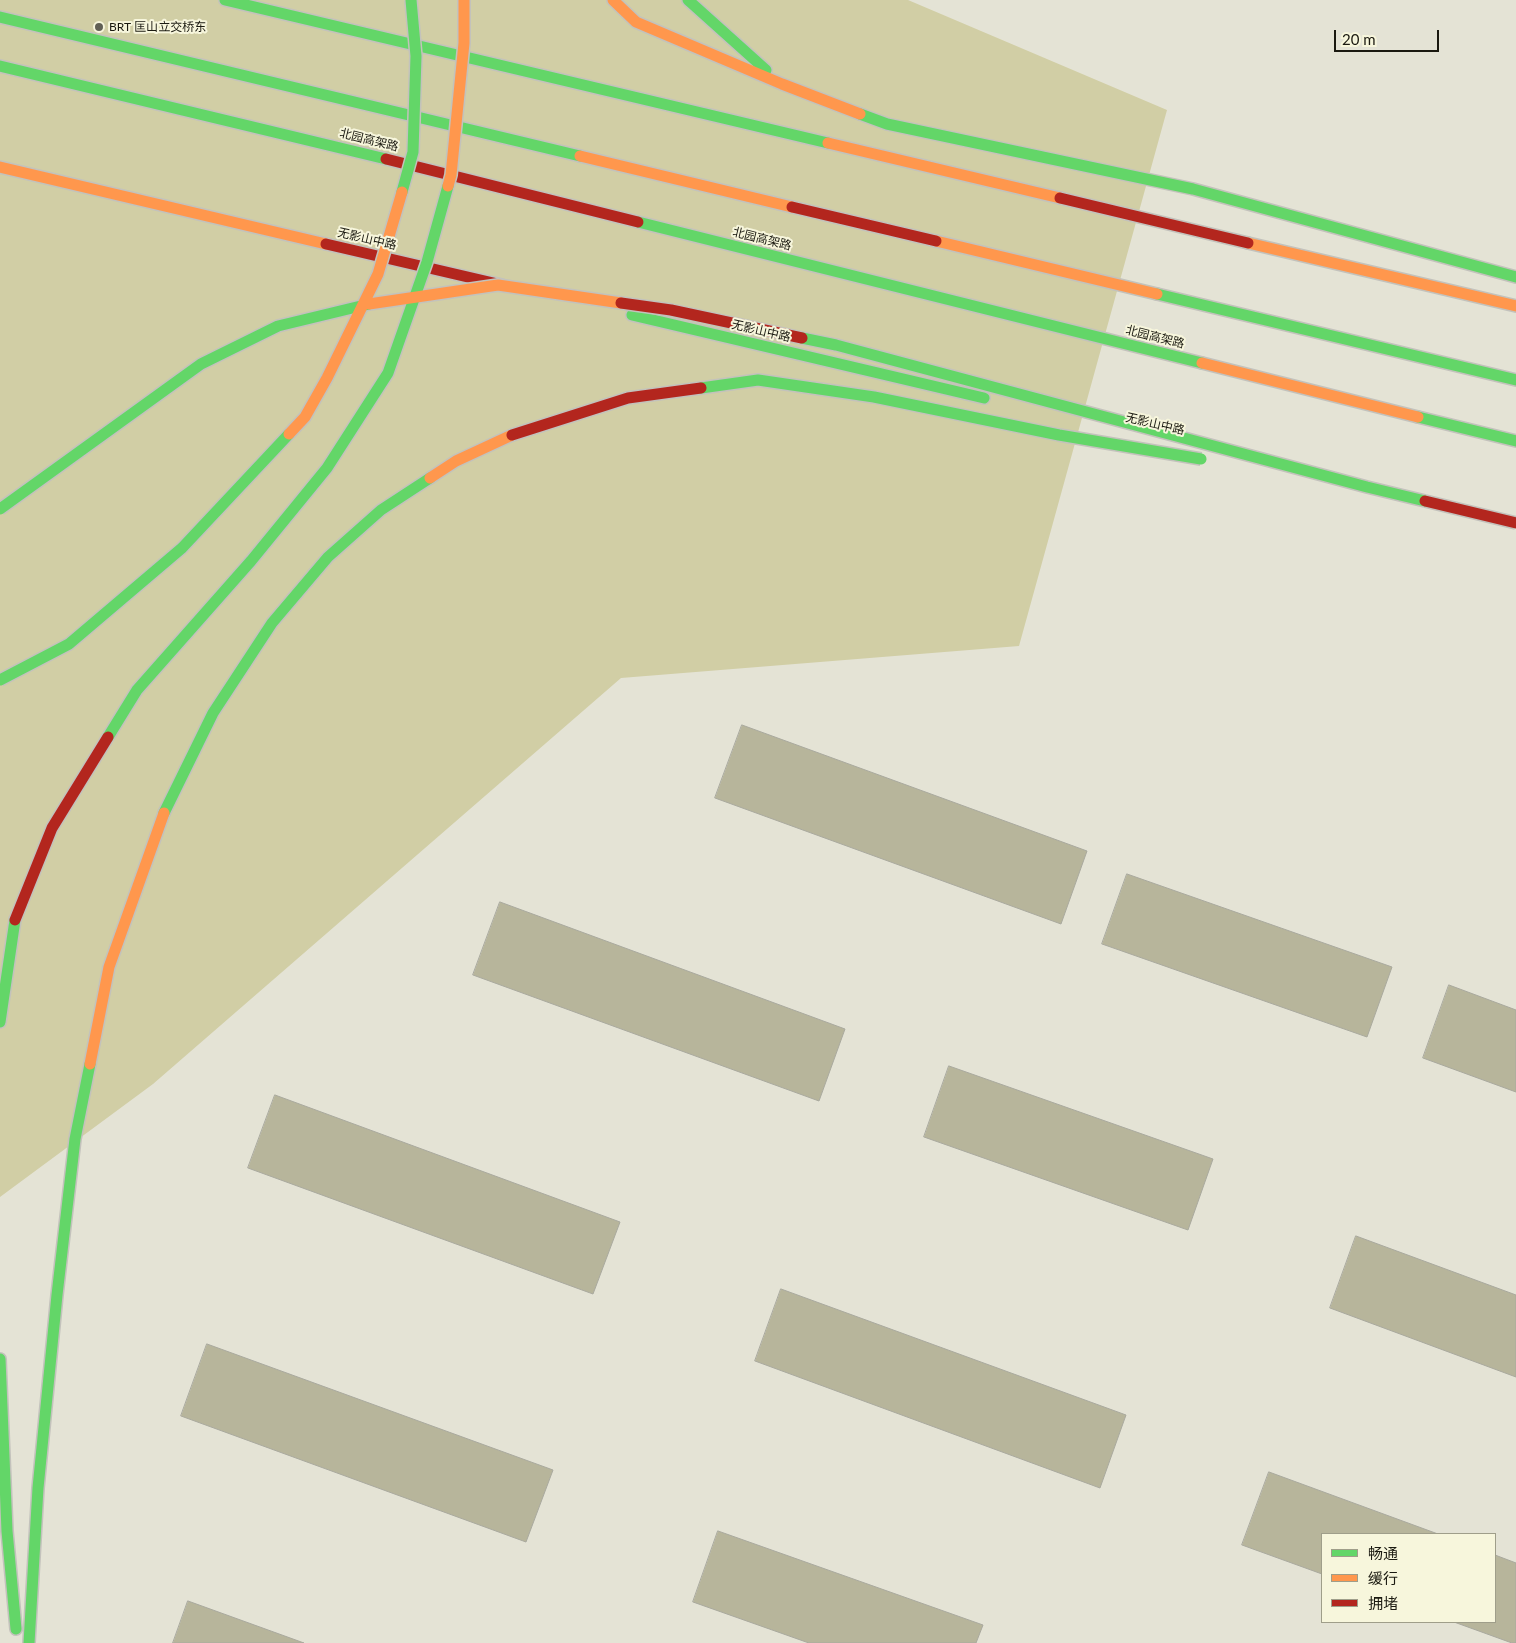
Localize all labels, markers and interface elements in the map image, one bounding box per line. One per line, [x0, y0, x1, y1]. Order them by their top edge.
place label: BRT 匡山立交桥东 [109, 20, 206, 34]
scale bar [1336, 20, 1441, 52]
marker: BRT 匡山立交桥东 [93, 21, 105, 33]
text: 20 m [1342, 30, 1376, 48]
street label: 北园高架路 [338, 126, 400, 154]
street label: 无影山中路 [336, 225, 398, 253]
street label: 北园高架路 [731, 225, 793, 253]
street label: 无影山中路 [730, 317, 792, 345]
street label: 北园高架路 [1124, 323, 1186, 351]
street label: 无影山中路 [1124, 410, 1186, 438]
legend [1321, 1533, 1496, 1623]
text: 畅通 [1368, 1544, 1398, 1562]
text: 缓行 [1368, 1569, 1398, 1587]
text: 拥堵 [1368, 1594, 1398, 1612]

